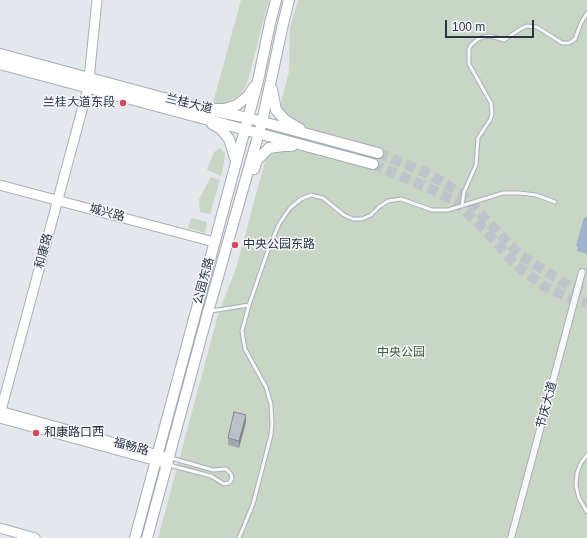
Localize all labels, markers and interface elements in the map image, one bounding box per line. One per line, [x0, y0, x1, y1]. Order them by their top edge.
scale bar [447, 12, 536, 38]
text: 100 m [452, 20, 485, 34]
street label: 兰桂大道 [164, 91, 214, 117]
place label: 兰桂大道东段 [43, 96, 115, 110]
marker: 兰桂大道东段 [118, 98, 128, 108]
street label: 城兴路 [88, 201, 126, 225]
street label: 和康路 [32, 232, 56, 270]
place label: 中央公园东路 [243, 238, 315, 252]
marker: 中央公园东路 [230, 240, 240, 250]
street label: 公园东路 [191, 256, 217, 306]
park label: 中央公园 [377, 346, 425, 360]
street label: 节庆大道 [534, 380, 560, 430]
place label: 和康路口西 [44, 426, 104, 440]
marker: 和康路口西 [31, 428, 41, 438]
street label: 福畅路 [112, 435, 150, 459]

